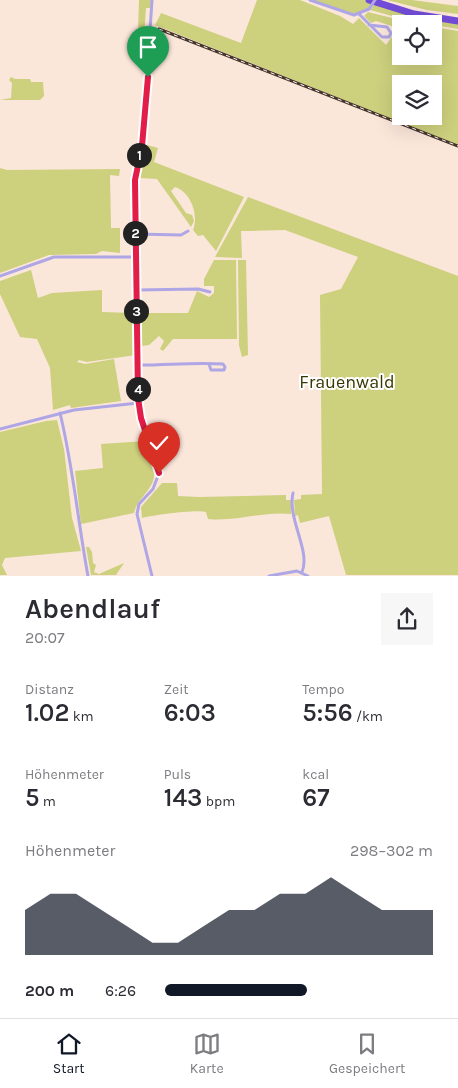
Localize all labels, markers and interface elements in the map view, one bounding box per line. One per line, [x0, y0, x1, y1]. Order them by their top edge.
map controls [392, 15, 442, 125]
button: locate [392, 15, 442, 65]
pin [127, 26, 169, 77]
icon: arrive [134, 33, 162, 61]
button: layers [392, 75, 442, 125]
pin: 1 [126, 142, 152, 168]
text: 1 [137, 147, 142, 164]
pin: 2 [122, 220, 148, 246]
text: 2 [131, 225, 140, 242]
pin: 3 [124, 298, 148, 324]
text: 3 [132, 303, 141, 320]
park label: Frauenwald [299, 371, 395, 393]
pin: 4 [126, 376, 150, 402]
text: 4 [134, 381, 143, 398]
pin [138, 422, 180, 473]
icon: check [145, 429, 173, 457]
text: Abendlauf [25, 592, 160, 625]
button: share [381, 593, 433, 645]
text: 20:07 [25, 628, 64, 647]
text: Distanz [25, 681, 74, 698]
text: Zeit [164, 681, 189, 698]
text: Tempo [302, 681, 344, 698]
text: 1.02 [25, 698, 69, 727]
text: 6:03 [164, 698, 216, 727]
text: 5:56 [302, 698, 353, 727]
text: km [69, 708, 94, 725]
text: /km [353, 708, 383, 725]
text: Höhenmeter [25, 766, 104, 783]
text: Puls [164, 766, 191, 783]
text: kcal [302, 766, 329, 783]
text: 5 [25, 783, 39, 812]
text: 143 [164, 783, 202, 812]
text: 67 [302, 783, 330, 812]
text: m [39, 793, 56, 810]
text: bpm [202, 793, 235, 810]
text: Höhenmeter [25, 841, 115, 860]
text: 298–302 m [350, 841, 433, 860]
text: 200 m [25, 981, 74, 1000]
text: 6:26 [105, 981, 136, 1000]
tab: Start [53, 1030, 84, 1077]
tab: Karte [190, 1030, 224, 1077]
tab: Gespeichert [329, 1030, 405, 1077]

